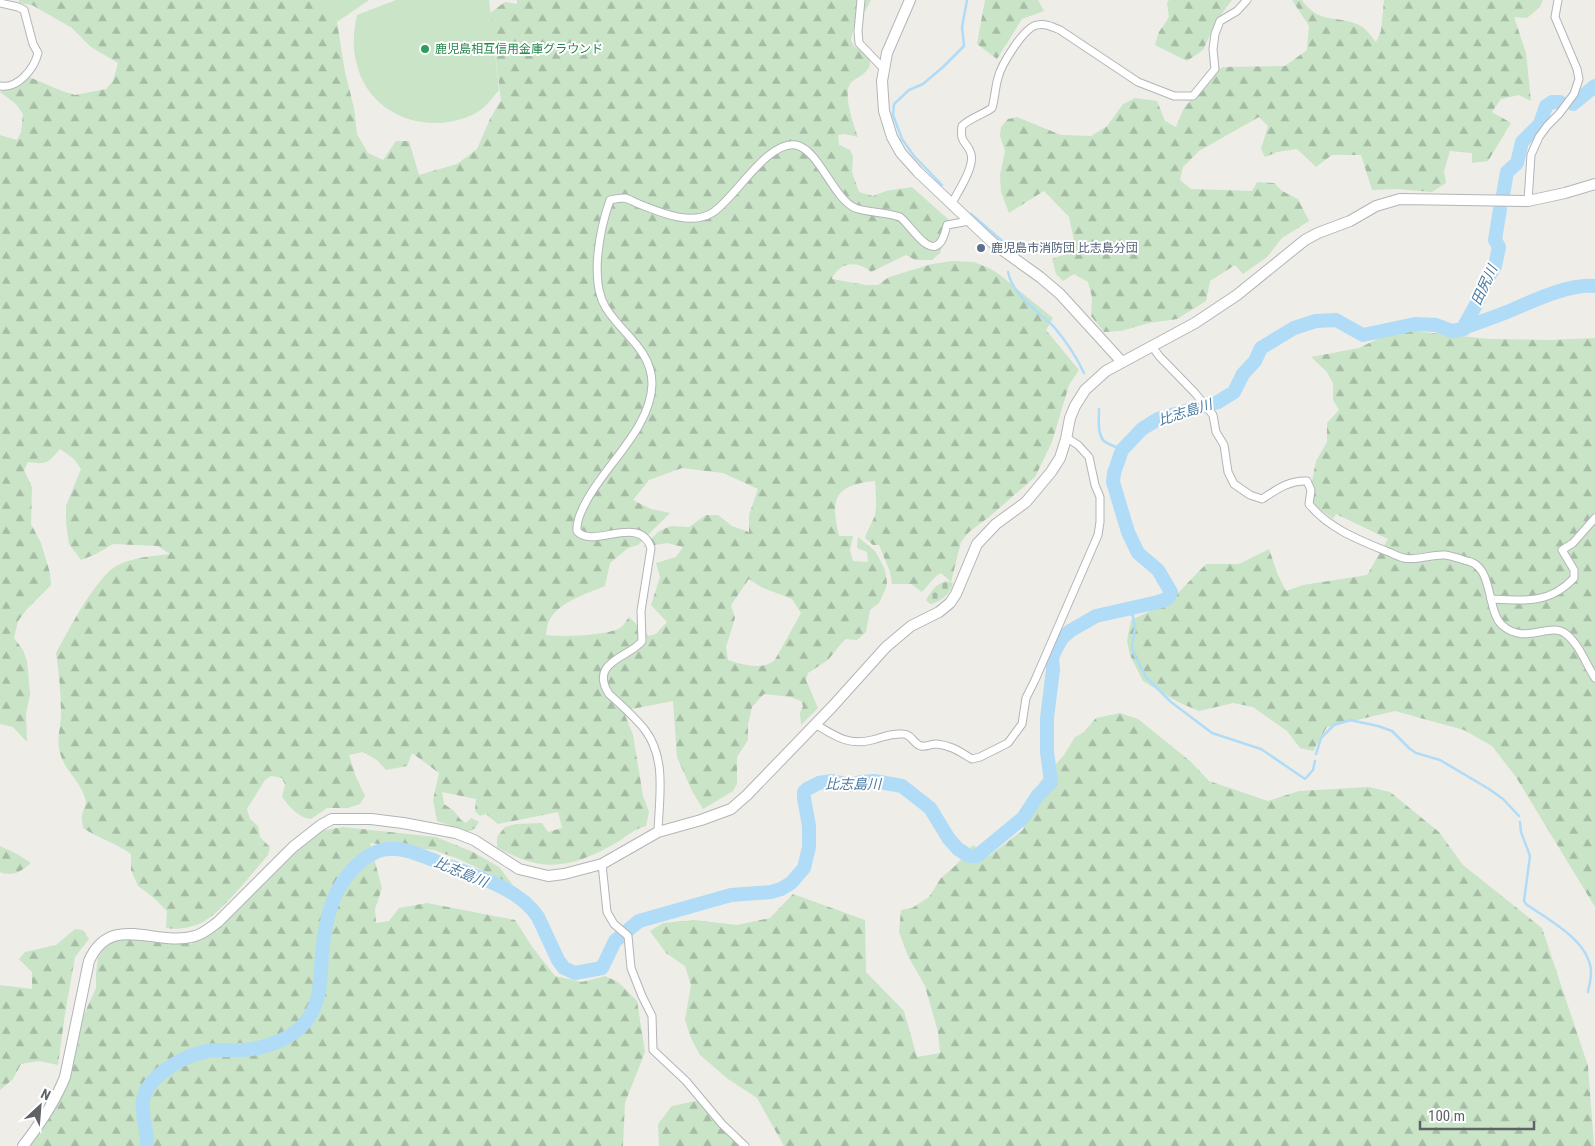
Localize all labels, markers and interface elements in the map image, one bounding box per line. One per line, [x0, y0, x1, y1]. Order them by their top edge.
place label: 鹿児島相互信用金庫グラウンド [435, 42, 603, 56]
marker: 鹿児島相互信用金庫グラウンド [419, 43, 431, 55]
place label: 鹿児島市消防団 比志島分団 [991, 241, 1138, 255]
marker: 鹿児島市消防団 比志島分団 [975, 242, 987, 254]
water label: 田尻川 [1468, 261, 1501, 307]
water label: 比志島川 [1156, 395, 1216, 428]
water label: 比志島川 [825, 776, 883, 792]
water label: 比志島川 [432, 854, 492, 891]
north arrow [15, 1081, 65, 1131]
text: N [38, 1085, 53, 1103]
scale bar [1420, 1098, 1534, 1130]
text: 100 m [1428, 1107, 1465, 1125]

